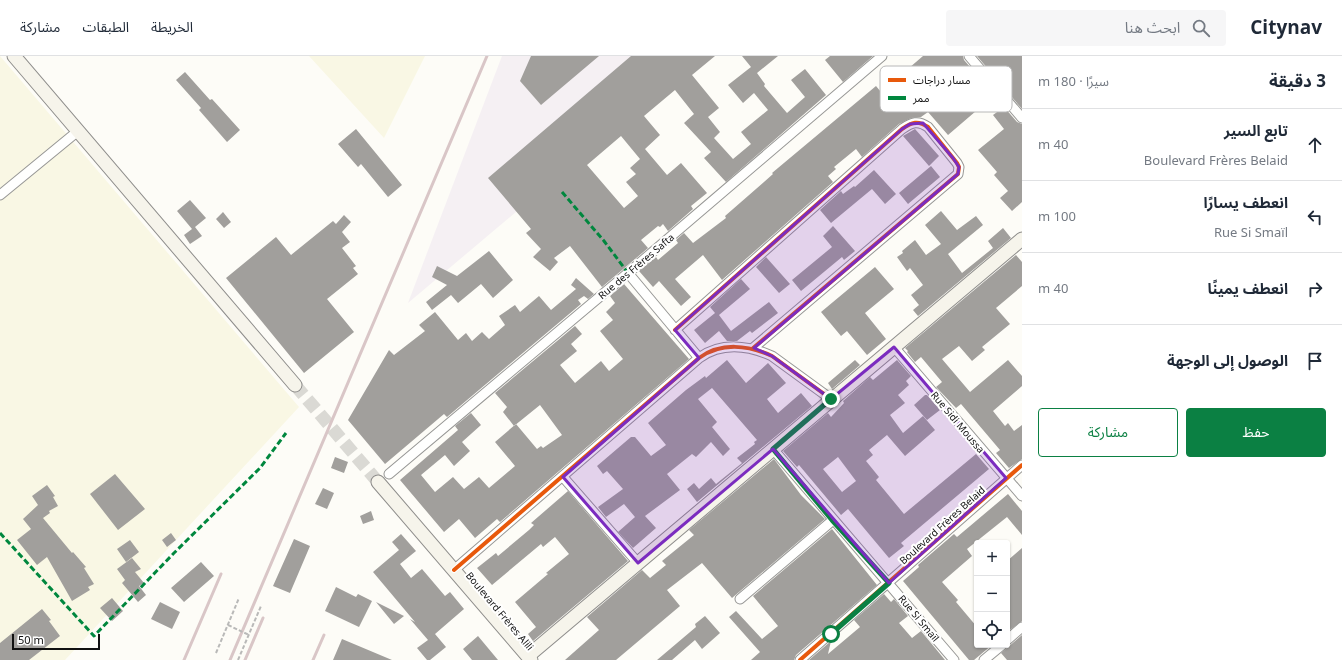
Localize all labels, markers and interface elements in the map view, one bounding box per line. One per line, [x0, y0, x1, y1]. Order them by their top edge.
text: Citynav [1250, 8, 1322, 48]
search box [946, 10, 1226, 46]
text: ابحث هنا [1125, 12, 1180, 44]
text: مشاركة [20, 13, 60, 42]
text: الطبقات [82, 13, 129, 42]
text: الخريطة [151, 13, 193, 42]
icon: search [1190, 17, 1212, 39]
text: 3 دقيقة [1269, 64, 1326, 100]
legend [880, 66, 1012, 112]
text: سيرًا · 180 m [1038, 68, 1109, 96]
text: مسار دراجات [913, 69, 971, 92]
text: ممر [912, 87, 930, 110]
text: تابع السير [1224, 115, 1288, 147]
text: 40 m [1038, 131, 1068, 159]
icon: ahead [1304, 134, 1326, 156]
text: Boulevard Frères Belaid [1144, 147, 1288, 175]
text: انعطف يسارًا [1204, 187, 1288, 219]
text: 100 m [1038, 203, 1076, 231]
icon: left [1304, 206, 1326, 228]
text: Rue Si Smaïl [1214, 219, 1288, 247]
street label: Rue des Frères Safta [593, 228, 680, 305]
text: انعطف يمينًا [1207, 273, 1288, 305]
text: 40 m [1038, 275, 1068, 303]
icon: right [1304, 278, 1326, 300]
text: الوصول إلى الوجهة [1167, 345, 1288, 377]
icon: arrive [1304, 350, 1326, 372]
street label: Rue Sidi Moussa [925, 386, 990, 458]
route end [822, 390, 840, 408]
button: مشاركة [1038, 408, 1178, 457]
button: حفظ [1186, 408, 1326, 457]
street label: Boulevard Frères Belaid [894, 480, 991, 570]
map controls [974, 540, 1010, 648]
button: + [974, 540, 1010, 576]
street label: Boulevard Frères Alili [460, 567, 539, 656]
button: − [974, 576, 1010, 612]
street label: Rue Si Smaïl [892, 590, 945, 647]
button: locate [974, 612, 1010, 648]
route start [822, 625, 840, 643]
text: 50 m [18, 629, 44, 652]
scale bar [12, 632, 100, 651]

